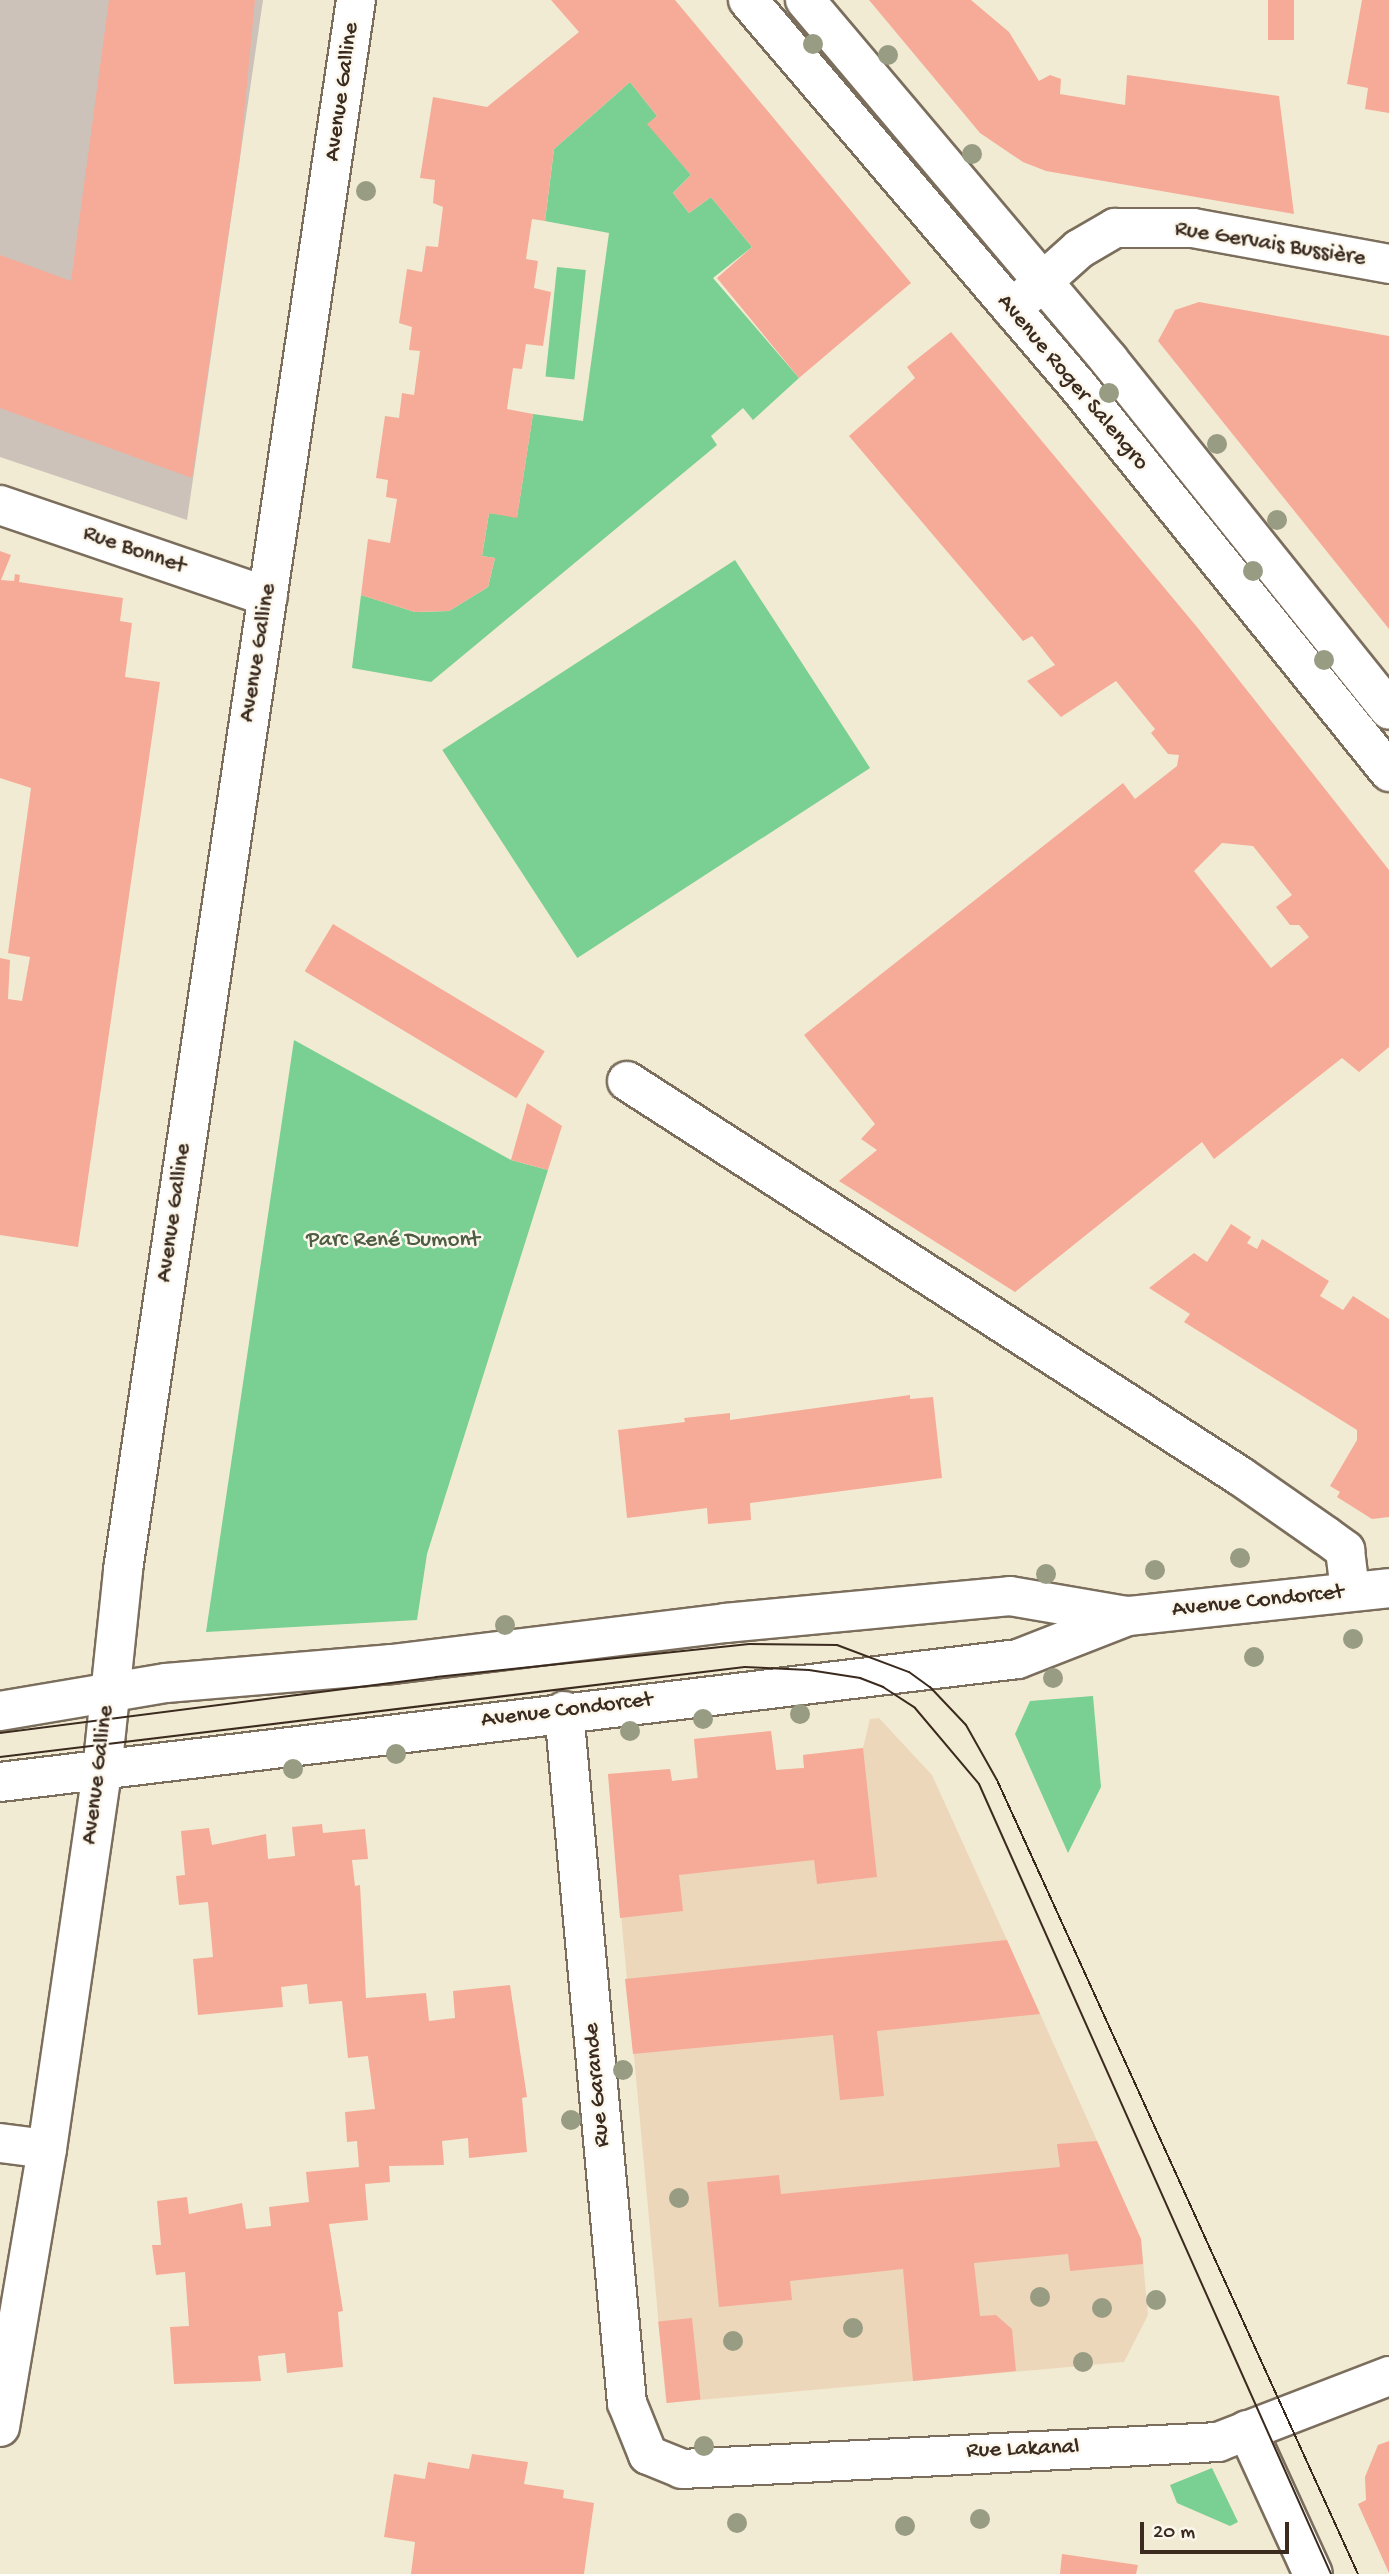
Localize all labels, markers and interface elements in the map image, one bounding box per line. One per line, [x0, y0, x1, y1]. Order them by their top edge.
street label: Avenue Galline [320, 21, 366, 163]
street label: Rue Gervais Bussière [1173, 216, 1367, 274]
street label: Avenue Roger Salengro [990, 289, 1154, 477]
street label: Rue Bonnet [79, 521, 189, 581]
street label: Avenue Galline [234, 582, 284, 724]
street label: Avenue Galline [152, 1142, 198, 1284]
park label: Parc René Dumont [306, 1227, 480, 1255]
street label: Avenue Condorcet [1171, 1579, 1345, 1625]
street label: Avenue Condorcet [480, 1687, 654, 1735]
street label: Avenue Galline [77, 1704, 121, 1846]
street label: Rue Garande [579, 2022, 617, 2148]
street label: Rue Lakanal [966, 2434, 1080, 2466]
scale bar [1144, 2508, 1293, 2552]
text: 20 m [1153, 2521, 1195, 2546]

